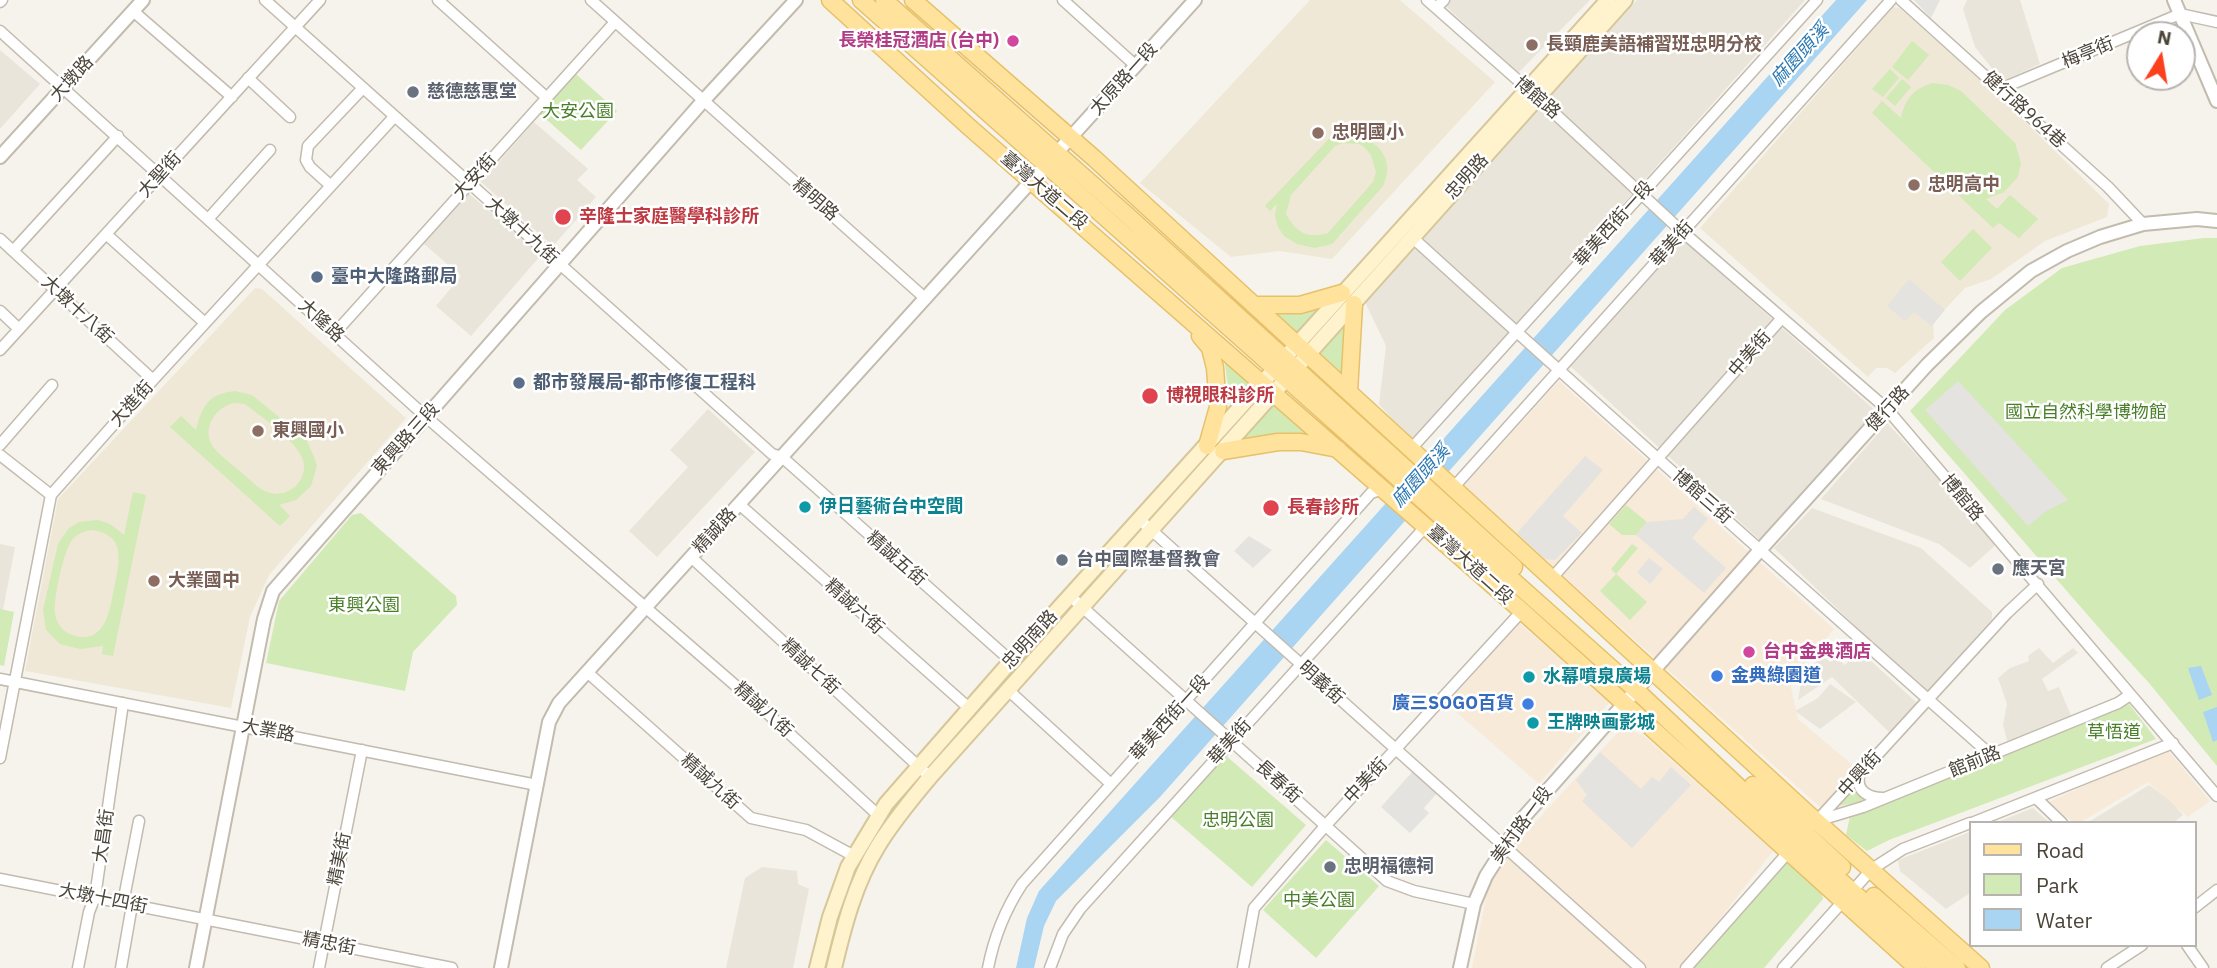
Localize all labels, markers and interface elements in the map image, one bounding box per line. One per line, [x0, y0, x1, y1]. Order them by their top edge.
water label: 麻園頭溪 [1766, 19, 1834, 91]
north arrow [2126, 21, 2196, 91]
text: N [2156, 24, 2174, 50]
place label: 長榮桂冠酒店 (台中) [839, 30, 999, 52]
marker: 長榮桂冠酒店 (台中) [1005, 33, 1021, 49]
street label: 梅亭街 [2059, 33, 2117, 73]
place label: 長頸鹿美語補習班忠明分校 [1546, 34, 1762, 56]
marker: 長頸鹿美語補習班忠明分校 [1524, 37, 1540, 53]
street label: 太原路一段 [1086, 38, 1162, 120]
street label: 大墩路 [46, 52, 98, 106]
street label: 健行路964巷 [1978, 67, 2070, 153]
street label: 博館路 [1510, 72, 1564, 124]
place label: 慈德慈惠堂 [427, 81, 517, 103]
marker: 慈德慈惠堂 [405, 84, 421, 100]
park label: 大安公園 [542, 101, 614, 123]
place label: 忠明國小 [1332, 122, 1404, 144]
marker: 忠明國小 [1310, 125, 1326, 141]
street label: 臺灣大道二段 [996, 147, 1092, 235]
street label: 大聖街 [134, 148, 186, 202]
street label: 大安街 [449, 150, 501, 204]
street label: 忠明路 [1441, 150, 1493, 204]
street label: 精明路 [788, 174, 842, 226]
place label: 忠明高中 [1928, 174, 2000, 196]
street label: 華美西街一段 [1570, 177, 1658, 271]
marker: 忠明高中 [1906, 177, 1922, 193]
street label: 大墩十九街 [481, 193, 563, 269]
place label: 辛隆士家庭醫學科診所 [579, 206, 759, 228]
marker: 辛隆士家庭醫學科診所 [553, 207, 573, 227]
street label: 華美街 [1646, 217, 1698, 271]
place label: 臺中大隆路郵局 [331, 266, 457, 288]
marker: 臺中大隆路郵局 [309, 269, 325, 285]
street label: 大墩十八街 [37, 271, 117, 349]
street label: 大隆路 [294, 295, 348, 347]
street label: 中美街 [1724, 327, 1776, 381]
place label: 都市發展局-都市修復工程科 [533, 372, 756, 394]
marker: 都市發展局-都市修復工程科 [511, 375, 527, 391]
street label: 大進街 [106, 377, 158, 431]
street label: 健行路 [1862, 382, 1914, 436]
place label: 博視眼科診所 [1166, 385, 1274, 407]
marker: 博視眼科診所 [1140, 386, 1160, 406]
street label: 東興路三段 [368, 398, 444, 480]
park label: 國立自然科學博物館 [2005, 402, 2167, 424]
place label: 東興國小 [272, 420, 344, 442]
marker: 東興國小 [250, 423, 266, 439]
water label: 麻園頭溪 [1387, 440, 1455, 512]
street label: 博館三街 [1668, 465, 1736, 529]
street label: 博館路 [1936, 470, 1988, 526]
place label: 伊日藝術台中空間 [819, 496, 963, 518]
place label: 長春診所 [1287, 497, 1359, 519]
marker: 長春診所 [1261, 498, 1281, 518]
marker: 伊日藝術台中空間 [797, 499, 813, 515]
street label: 精誠路 [689, 504, 741, 558]
street label: 臺灣大道二段 [1423, 521, 1517, 609]
street label: 精誠五街 [862, 527, 930, 591]
place label: 台中國際基督教會 [1076, 549, 1220, 571]
marker: 台中國際基督教會 [1054, 552, 1070, 568]
place label: 應天宮 [2012, 558, 2066, 580]
marker: 應天宮 [1990, 561, 2006, 577]
place label: 大業國中 [168, 570, 240, 592]
marker: 大業國中 [146, 573, 162, 589]
street label: 精誠六街 [820, 575, 888, 639]
park label: 東興公園 [328, 595, 400, 617]
street label: 忠明南路 [998, 606, 1062, 674]
street label: 精誠七街 [776, 635, 844, 699]
place label: 台中金典酒店 [1763, 641, 1871, 663]
marker: 台中金典酒店 [1741, 644, 1757, 660]
street label: 明義街 [1294, 657, 1348, 709]
place label: 金典綠園道 [1731, 665, 1821, 687]
place label: 水幕噴泉廣場 [1543, 666, 1651, 688]
marker: 金典綠園道 [1709, 668, 1725, 684]
marker: 水幕噴泉廣場 [1521, 669, 1537, 685]
street label: 華美西街一段 [1126, 671, 1214, 765]
street label: 精誠八街 [729, 678, 797, 742]
place label: 廣三SOGO百貨 [1392, 693, 1514, 715]
marker: 廣三SOGO百貨 [1520, 696, 1536, 712]
place label: 王牌映画影城 [1547, 712, 1655, 734]
street label: 大業路 [239, 715, 297, 747]
street label: 華美街 [1204, 715, 1256, 769]
marker: 王牌映画影城 [1525, 715, 1541, 731]
park label: 草悟道 [2087, 722, 2141, 744]
street label: 館前路 [1946, 742, 2004, 782]
street label: 中興街 [1834, 747, 1886, 801]
street label: 精誠九街 [676, 750, 744, 814]
street label: 中美街 [1340, 754, 1392, 808]
street label: 長春街 [1251, 756, 1305, 808]
street label: 美村路一段 [1487, 782, 1557, 868]
street label: 大昌街 [90, 808, 118, 864]
park label: 忠明公園 [1202, 810, 1274, 832]
legend [1968, 821, 2196, 947]
street label: 精美街 [324, 830, 356, 888]
text: Road [2036, 836, 2084, 864]
place label: 忠明福德祠 [1344, 856, 1434, 878]
marker: 忠明福德祠 [1322, 859, 1338, 875]
text: Park [2036, 871, 2079, 899]
street label: 大墩十四街 [57, 880, 149, 918]
park label: 中美公園 [1283, 890, 1355, 912]
text: Water [2036, 906, 2092, 934]
street label: 精忠街 [300, 928, 358, 960]

